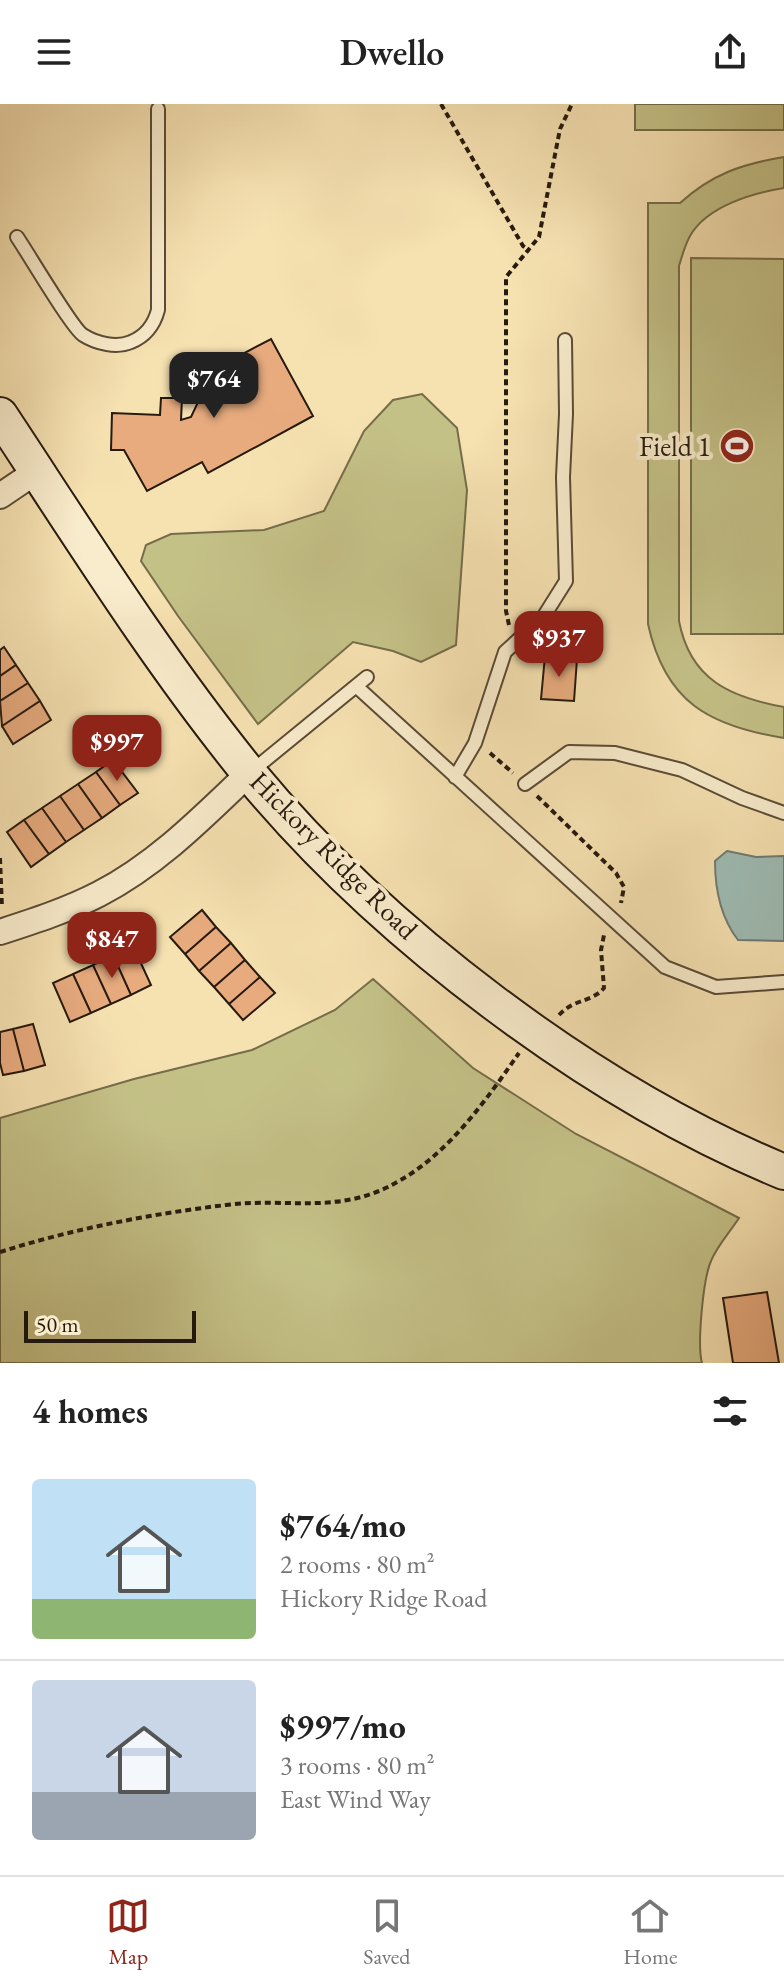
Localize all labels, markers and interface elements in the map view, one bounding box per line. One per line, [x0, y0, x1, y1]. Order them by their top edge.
text: Dwello [340, 29, 444, 76]
icon: menu [32, 30, 76, 74]
icon: share [708, 30, 752, 74]
pin: $764 [167, 352, 261, 420]
text: $764 [187, 361, 241, 395]
sports icon: Field 1 [718, 427, 756, 465]
place label: Field 1 [639, 428, 711, 464]
pin: $937 [512, 611, 606, 679]
text: $937 [532, 620, 586, 654]
pin: $997 [70, 715, 164, 783]
text: $997 [90, 724, 144, 758]
street label: Hickory Ridge Road [242, 763, 426, 947]
pin: $847 [65, 912, 159, 980]
text: $847 [85, 921, 139, 955]
scale bar [24, 1307, 196, 1343]
text: 50 m [36, 1310, 79, 1339]
text: 4 homes [32, 1389, 148, 1433]
icon: filters [708, 1389, 752, 1433]
text: $764/mo [280, 1503, 406, 1547]
icon: home [96, 1511, 192, 1607]
text: 2 rooms · 80 m² [280, 1547, 435, 1581]
text: Hickory Ridge Road [280, 1581, 487, 1615]
text: $997/mo [280, 1704, 406, 1748]
icon: home [96, 1712, 192, 1808]
text: 3 rooms · 80 m² [280, 1748, 435, 1782]
text: East Wind Way [280, 1782, 431, 1816]
tab: Map [106, 1894, 150, 1971]
tab: Saved [363, 1894, 410, 1971]
tab: Home [623, 1894, 678, 1971]

